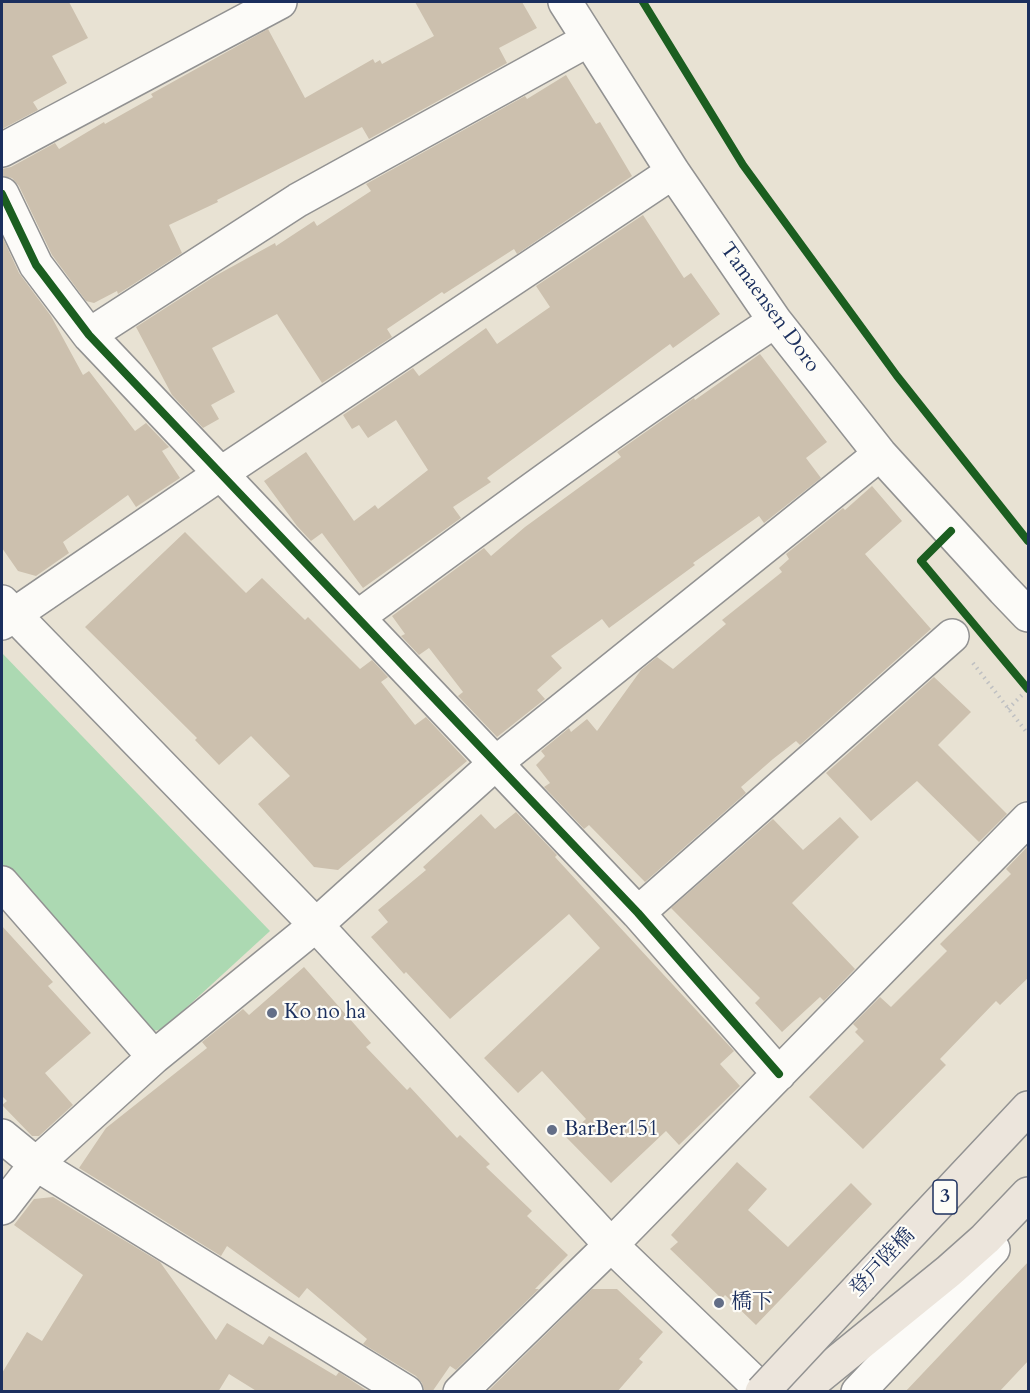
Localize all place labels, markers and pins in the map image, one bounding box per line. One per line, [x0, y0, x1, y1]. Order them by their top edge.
place label: Ko no ha [284, 1000, 366, 1026]
marker: Ko no ha [265, 1006, 279, 1020]
place label: BarBer151 [564, 1117, 659, 1143]
marker: BarBer151 [545, 1123, 559, 1137]
place label: 橋下 [731, 1290, 773, 1316]
marker: 橋下 [712, 1296, 726, 1310]

